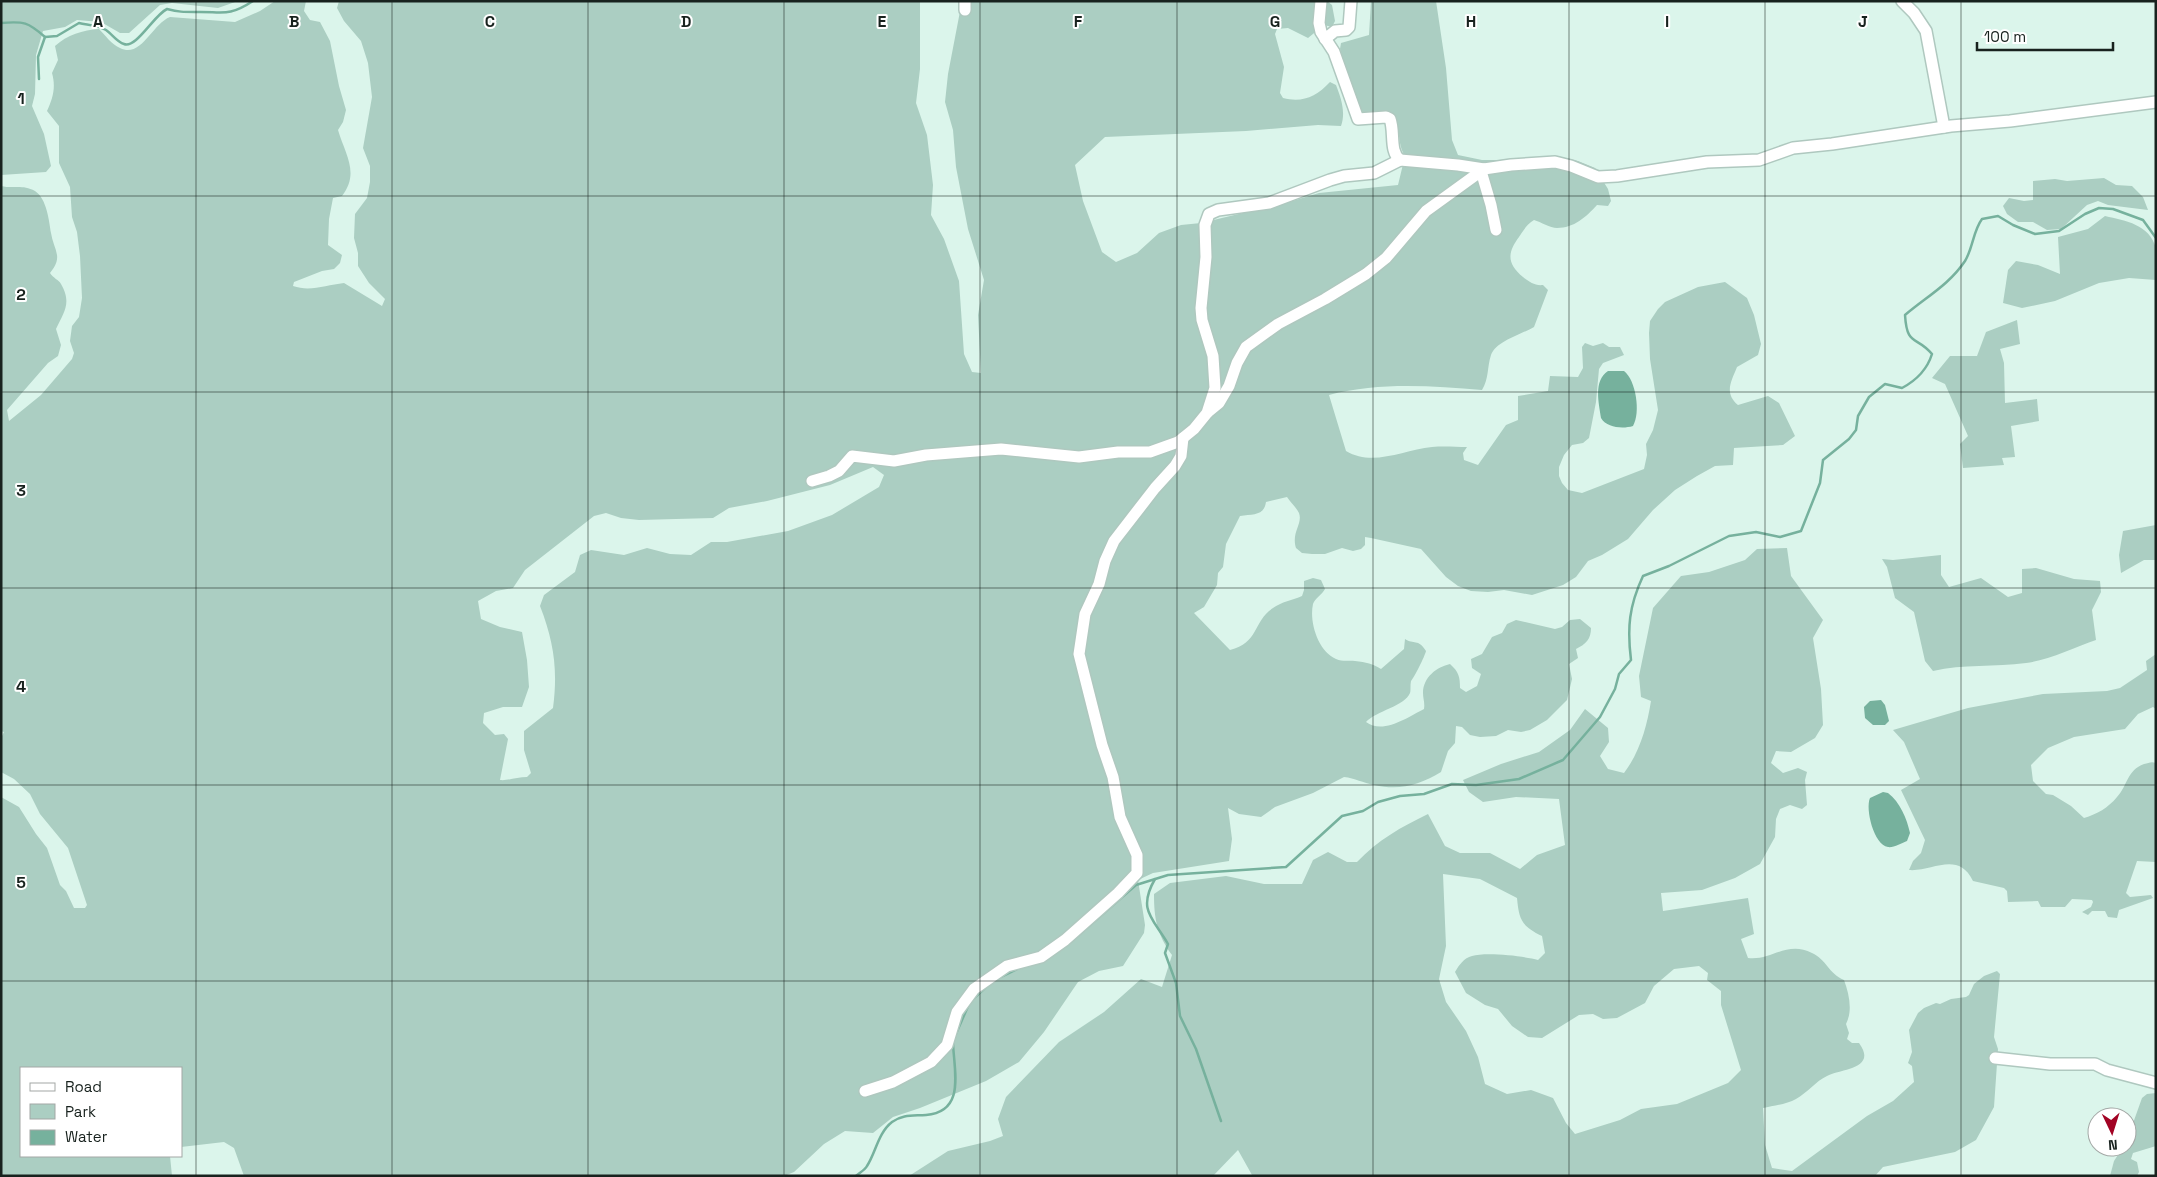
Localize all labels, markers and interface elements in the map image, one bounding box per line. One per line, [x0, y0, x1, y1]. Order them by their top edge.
text: A [93, 11, 103, 32]
text: B [289, 11, 299, 32]
text: C [485, 11, 495, 32]
text: D [681, 11, 691, 32]
text: E [878, 11, 887, 32]
text: F [1074, 11, 1083, 32]
text: G [1270, 11, 1280, 32]
text: H [1466, 11, 1476, 32]
text: I [1665, 11, 1669, 32]
text: J [1858, 11, 1868, 32]
scale bar [1977, 20, 2113, 52]
text: 100 m [1984, 27, 2026, 46]
text: 1 [17, 88, 25, 109]
text: 2 [16, 284, 26, 305]
text: 3 [16, 480, 26, 501]
text: 4 [16, 676, 26, 697]
text: 5 [16, 872, 26, 893]
legend [20, 1067, 182, 1157]
text: Road [65, 1077, 102, 1096]
text: Park [65, 1102, 96, 1121]
north arrow [2087, 1107, 2137, 1157]
text: Water [65, 1127, 108, 1146]
text: N [2108, 1136, 2118, 1154]

